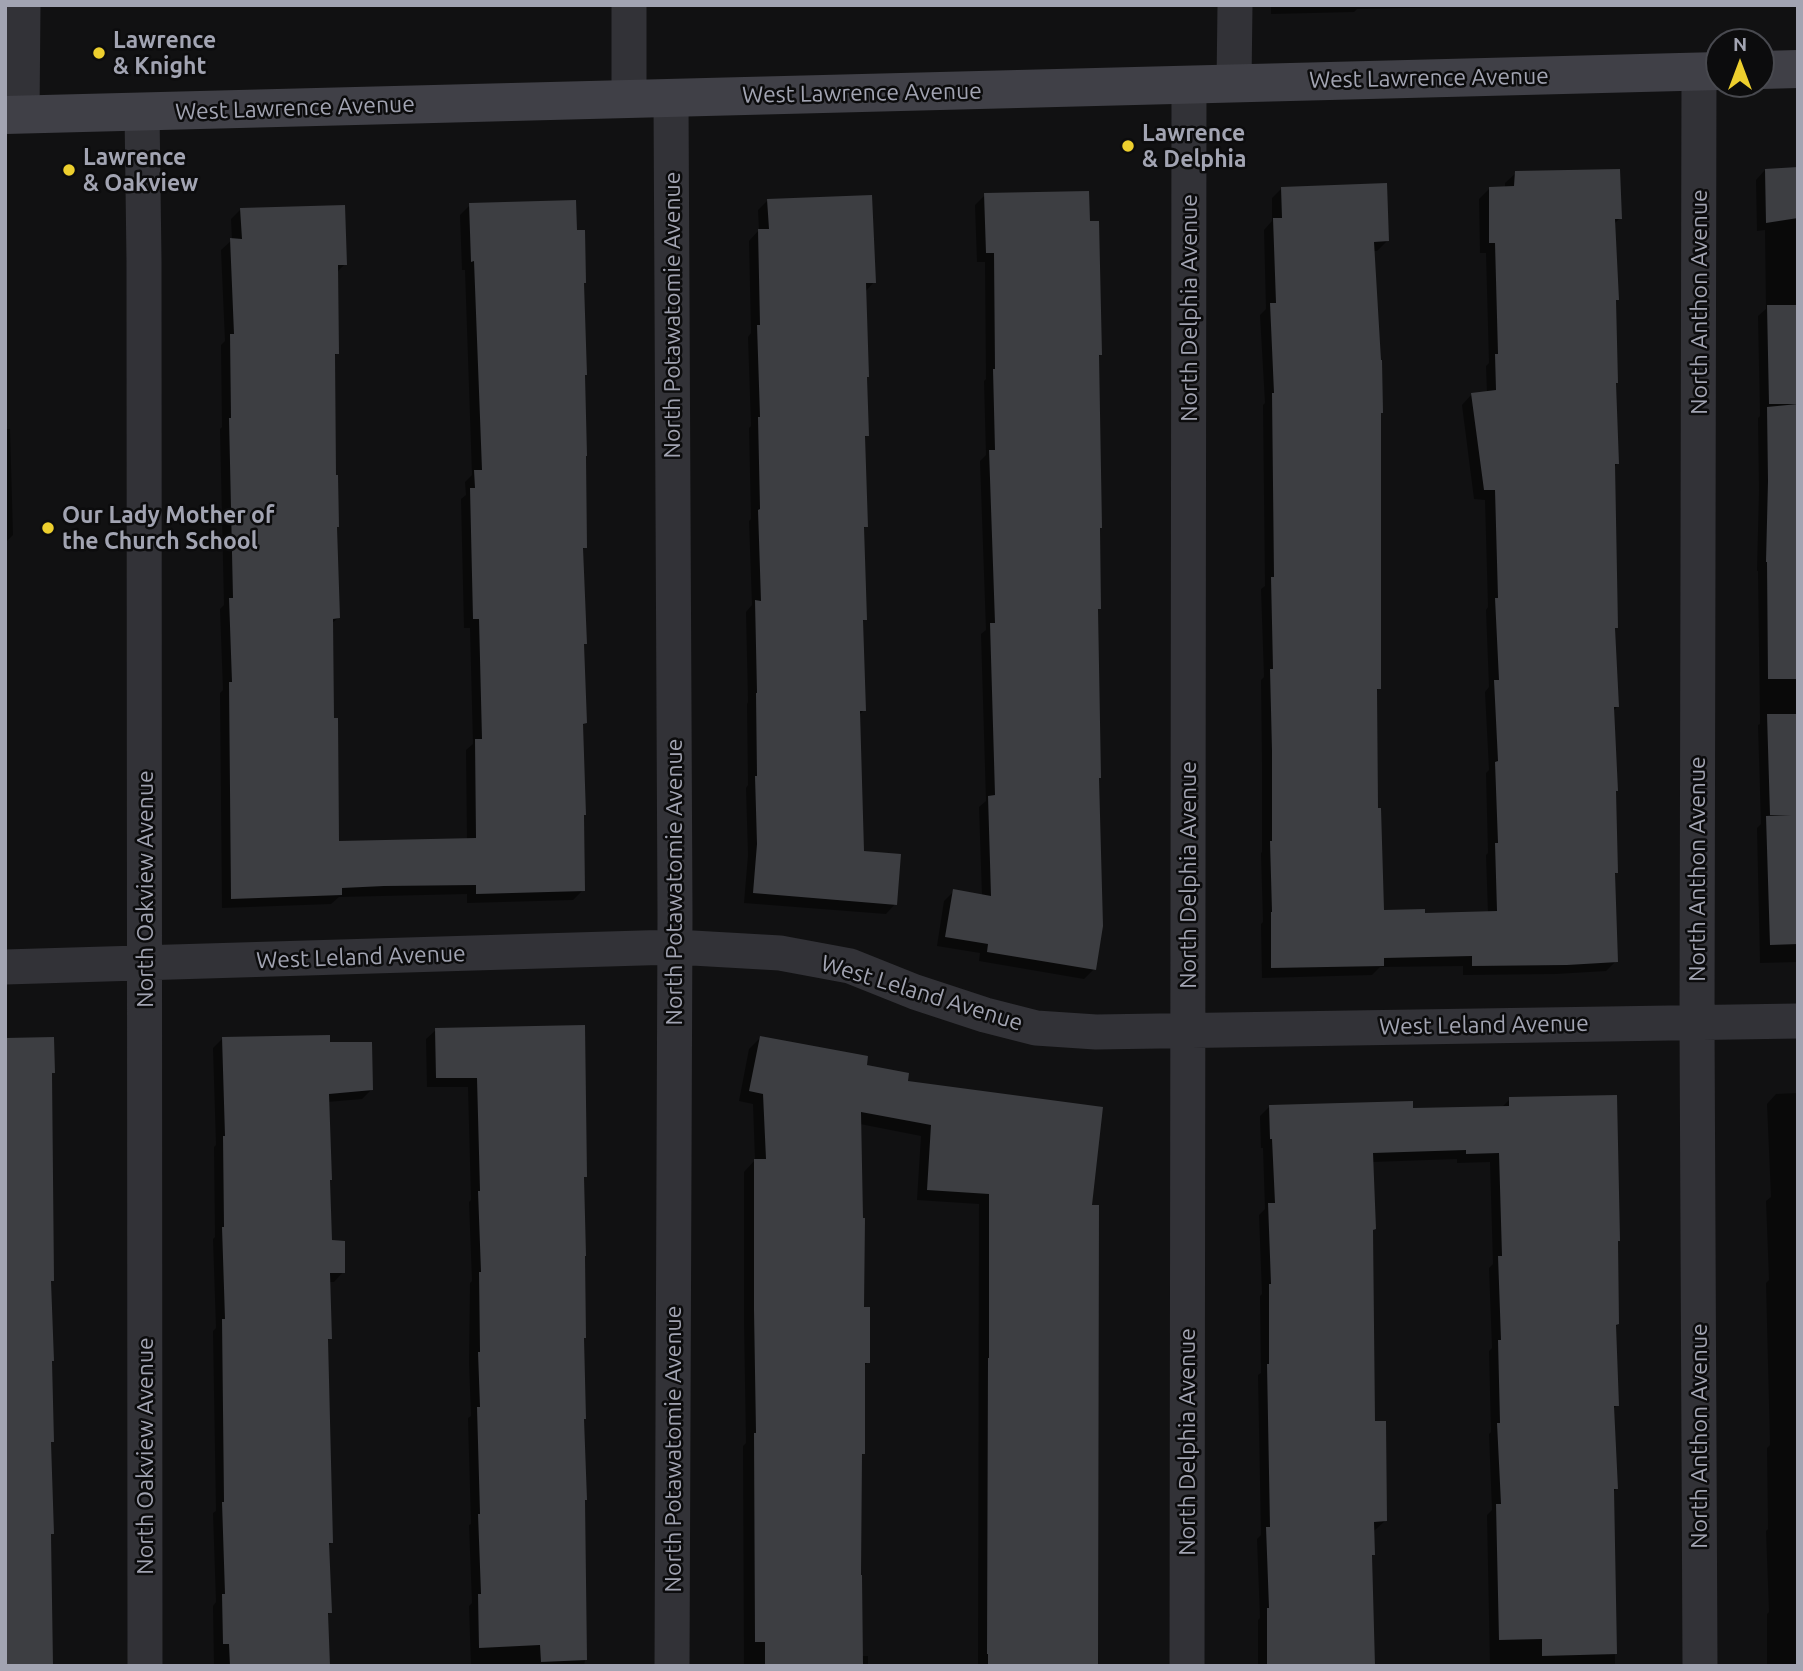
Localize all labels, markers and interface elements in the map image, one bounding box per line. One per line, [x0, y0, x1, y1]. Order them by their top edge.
place label: Lawrence & Knight [113, 26, 216, 80]
north arrow [1705, 28, 1775, 98]
text: N [1733, 33, 1747, 55]
marker: Lawrence & Knight [91, 45, 107, 61]
street label: West Lawrence Avenue [1309, 62, 1549, 94]
street label: West Lawrence Avenue [742, 77, 982, 109]
street label: West Lawrence Avenue [175, 90, 415, 126]
place label: Lawrence & Delphia [1142, 119, 1246, 173]
marker: Lawrence & Delphia [1120, 138, 1136, 154]
place label: Lawrence & Oakview [83, 143, 198, 197]
marker: Lawrence & Oakview [61, 162, 77, 178]
street label: North Potawatomie Avenue [658, 172, 686, 458]
street label: North Anthon Avenue [1685, 189, 1713, 415]
street label: North Delphia Avenue [1175, 194, 1203, 422]
place label: Our Lady Mother of the Church School [62, 501, 274, 555]
marker: Our Lady Mother of the Church School [40, 520, 56, 536]
street label: North Potawatomie Avenue [660, 739, 688, 1025]
street label: North Anthon Avenue [1683, 756, 1711, 982]
street label: North Delphia Avenue [1174, 761, 1202, 989]
street label: North Oakview Avenue [131, 770, 159, 1008]
street label: West Leland Avenue [256, 940, 466, 974]
street label: West Leland Avenue [818, 949, 1026, 1037]
street label: West Leland Avenue [1379, 1009, 1589, 1041]
street label: North Potawatomie Avenue [659, 1306, 687, 1592]
street label: North Anthon Avenue [1685, 1323, 1713, 1549]
street label: North Delphia Avenue [1173, 1328, 1201, 1556]
street label: North Oakview Avenue [131, 1337, 159, 1575]

